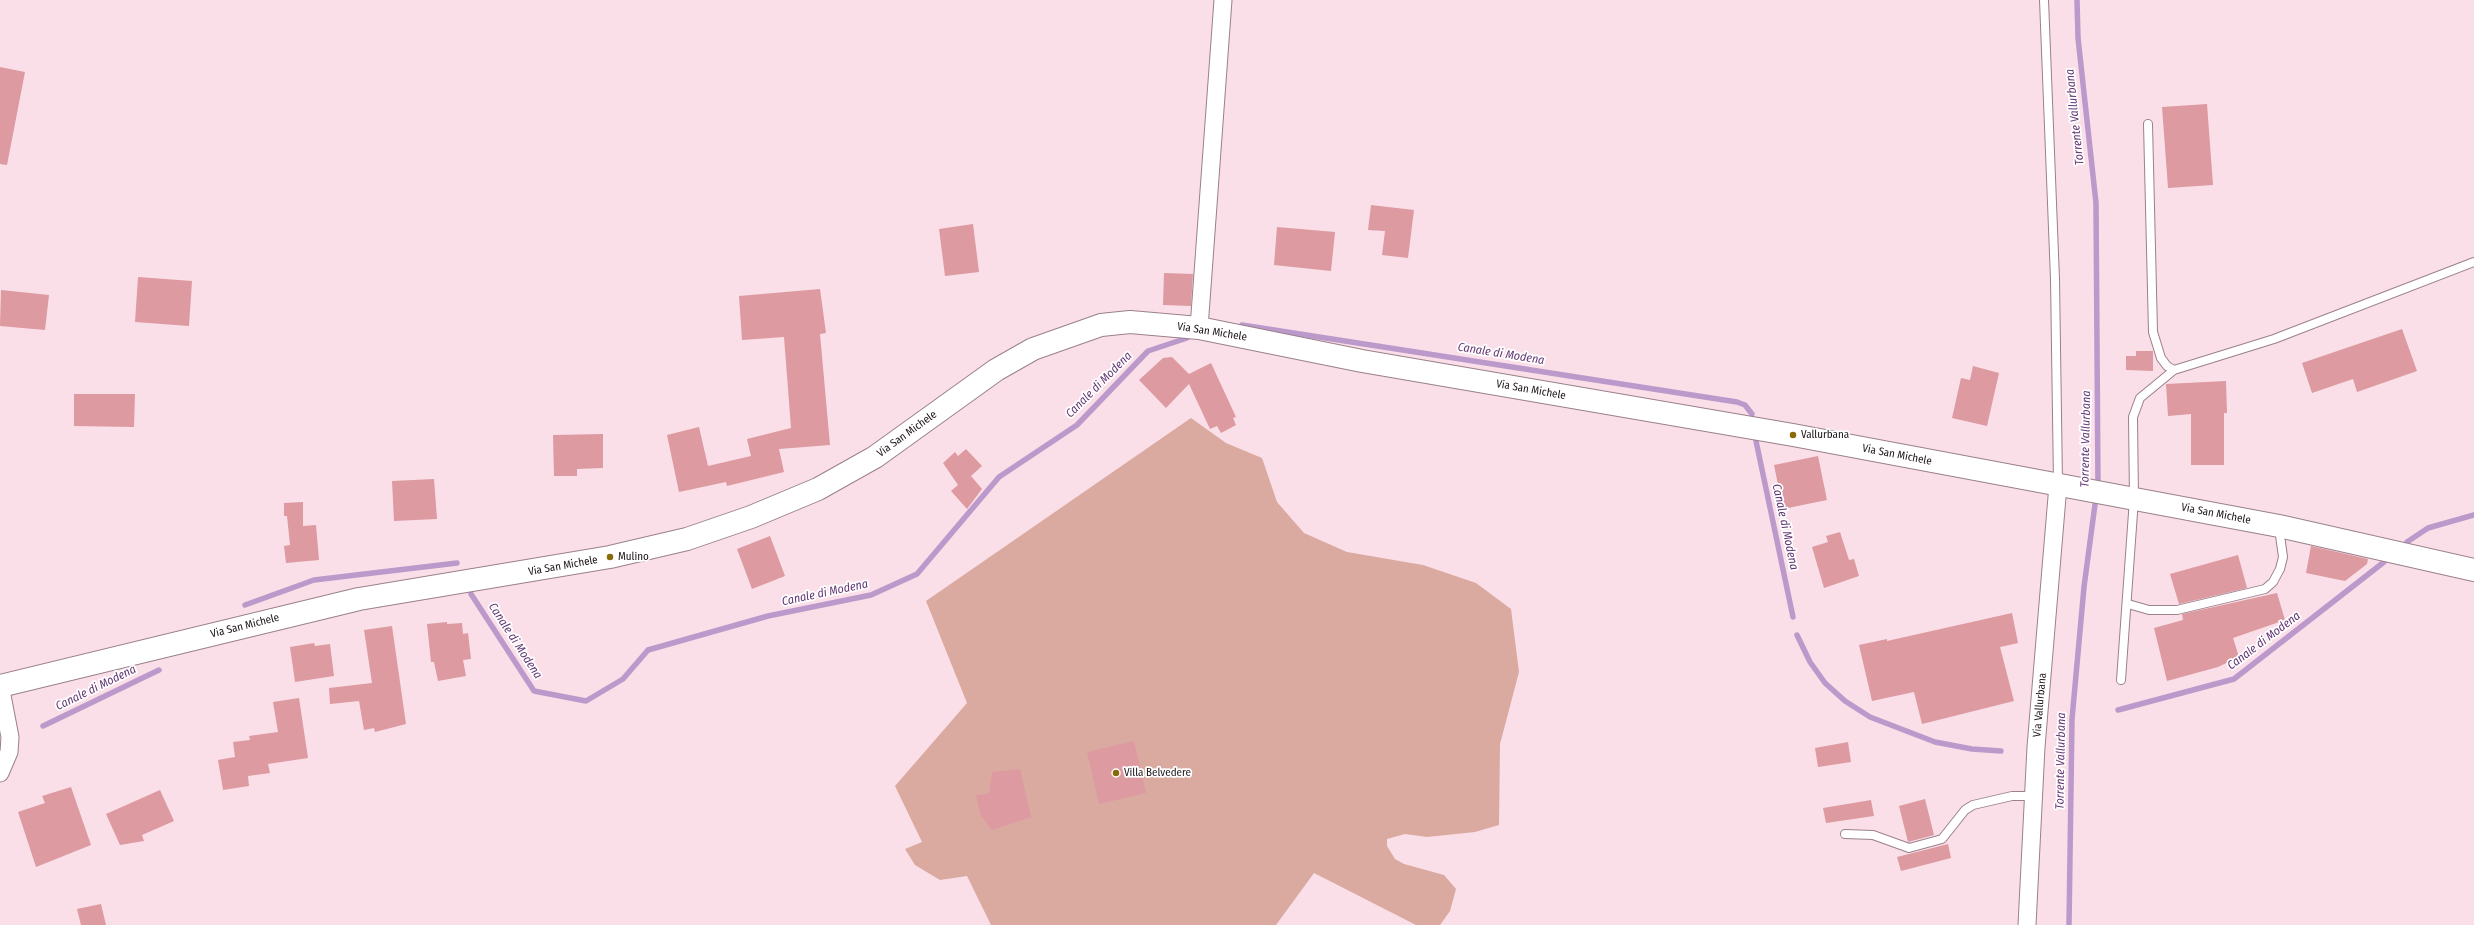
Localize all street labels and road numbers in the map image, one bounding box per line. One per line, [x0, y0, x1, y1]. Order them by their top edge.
street label: Via San Michele [1176, 320, 1248, 344]
street label: Via San Michele [1495, 377, 1567, 403]
street label: Via San Michele [875, 408, 939, 460]
street label: Via San Michele [1861, 442, 1933, 468]
street label: Via San Michele [2180, 501, 2252, 527]
street label: Via San Michele [527, 553, 599, 579]
street label: Via San Michele [209, 611, 281, 641]
street label: Via Vallurbana [2031, 672, 2049, 738]

